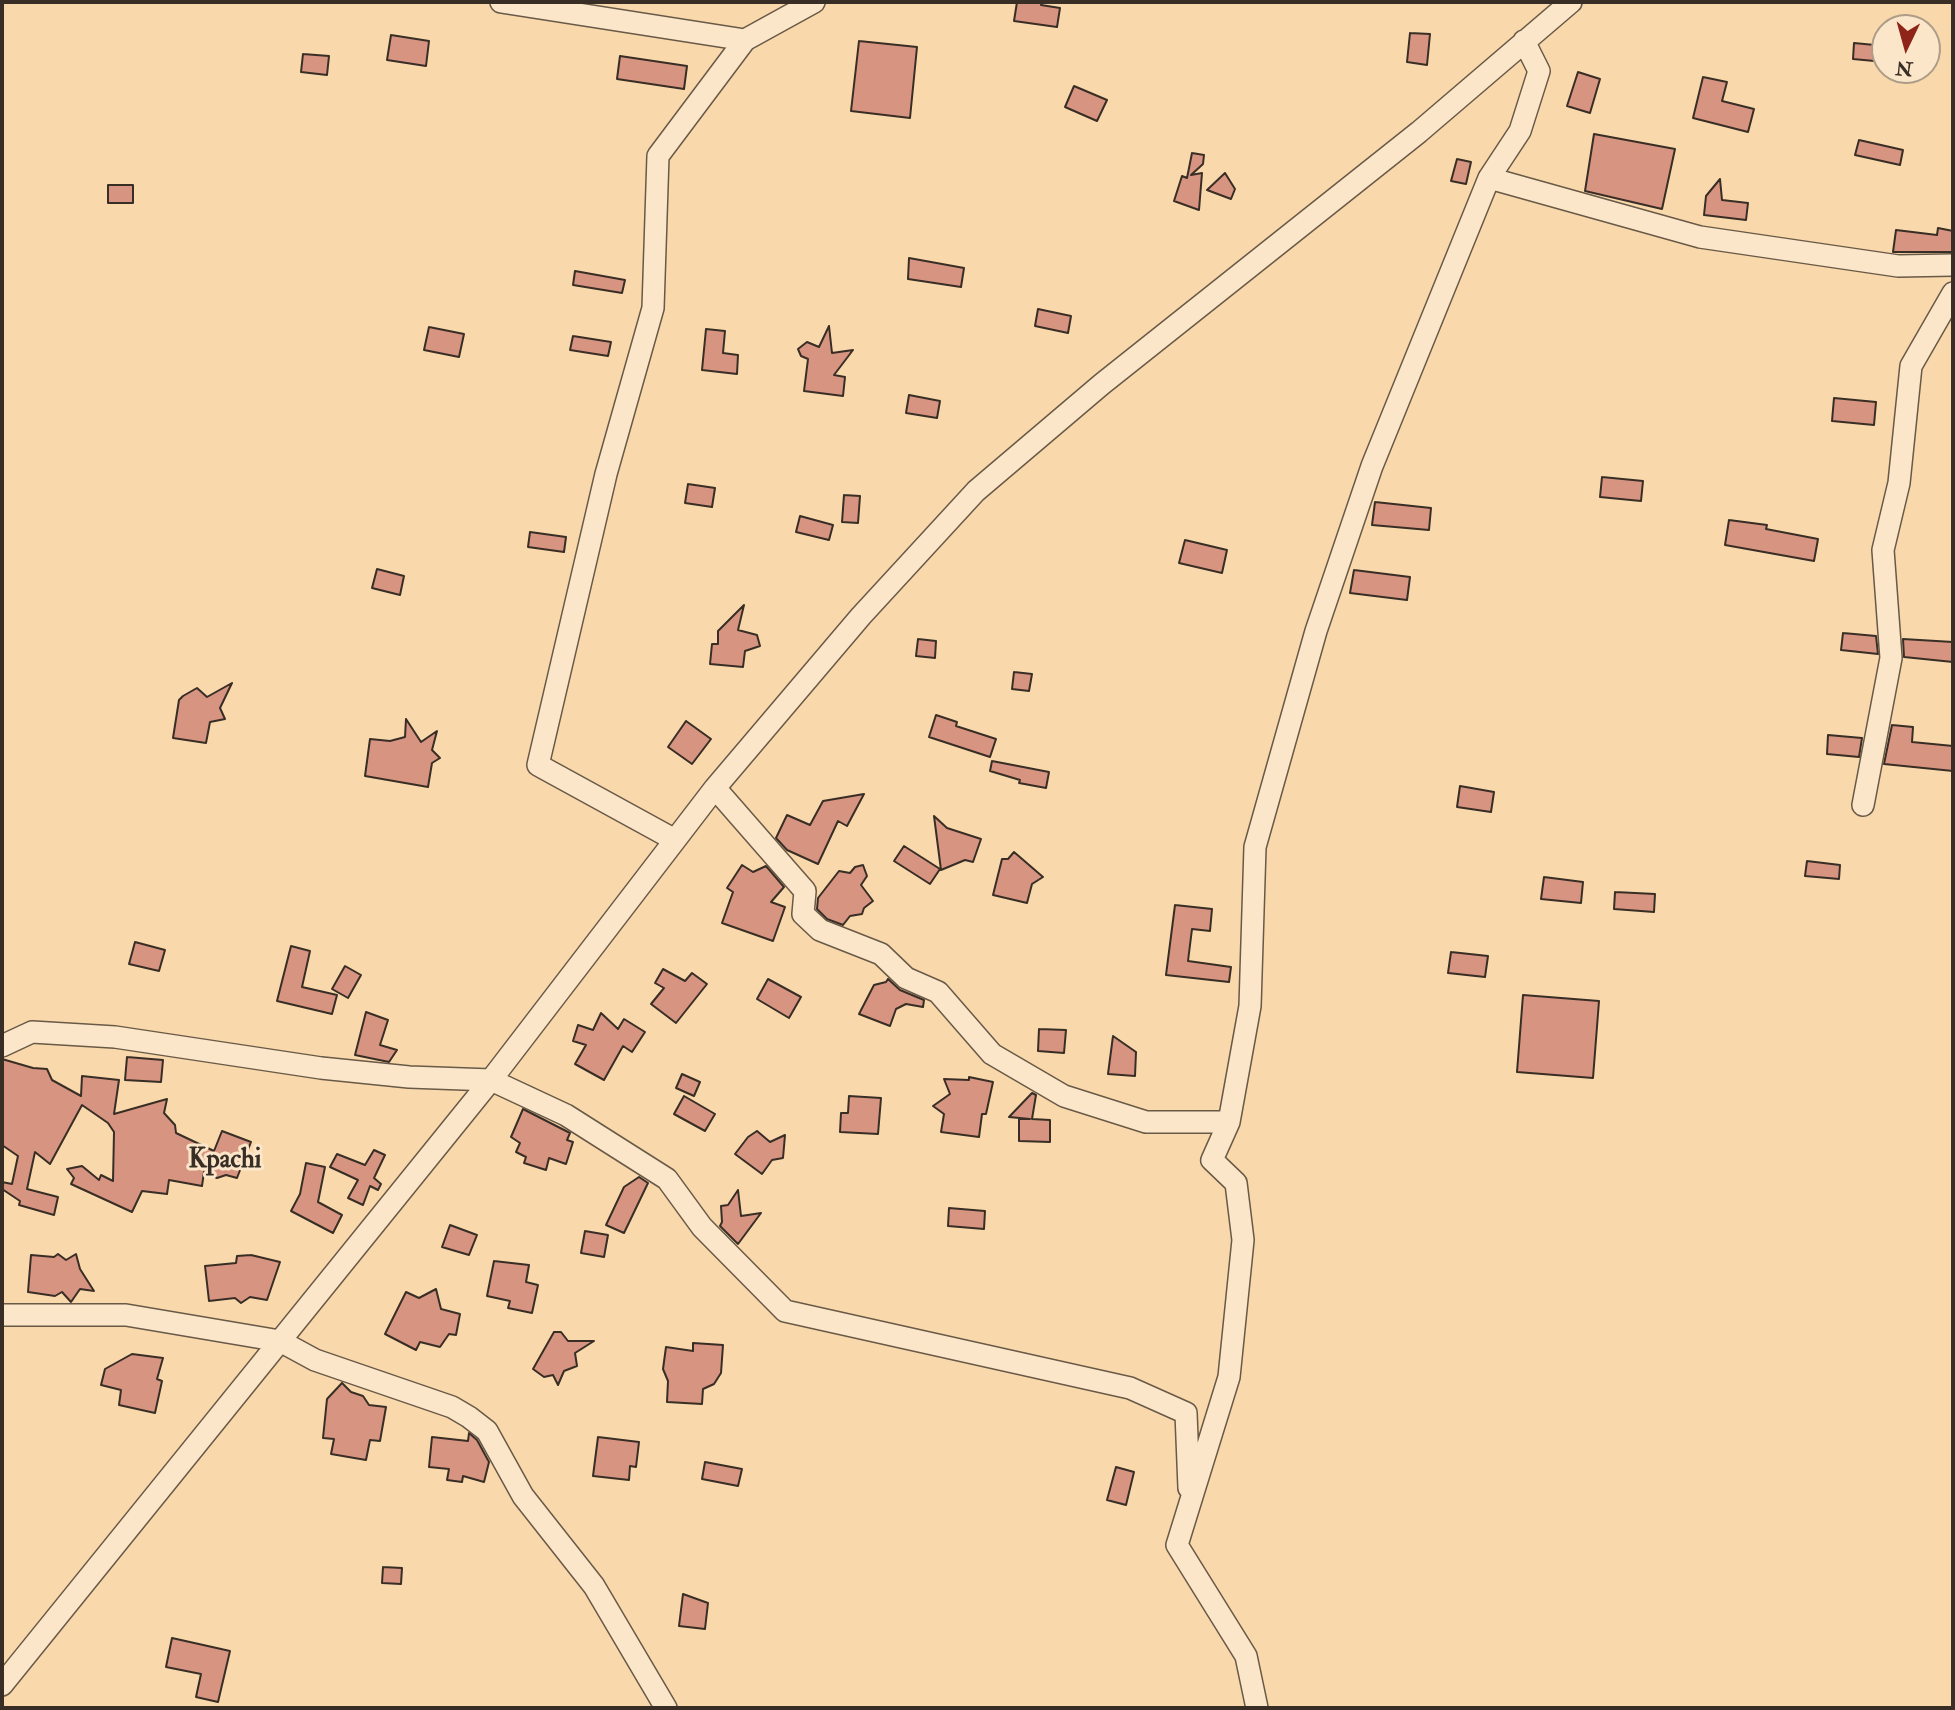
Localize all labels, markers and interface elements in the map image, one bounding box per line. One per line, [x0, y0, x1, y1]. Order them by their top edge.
north arrow [1871, 14, 1941, 84]
text: N [1895, 55, 1914, 81]
district label: Kpachi [189, 1145, 261, 1177]

